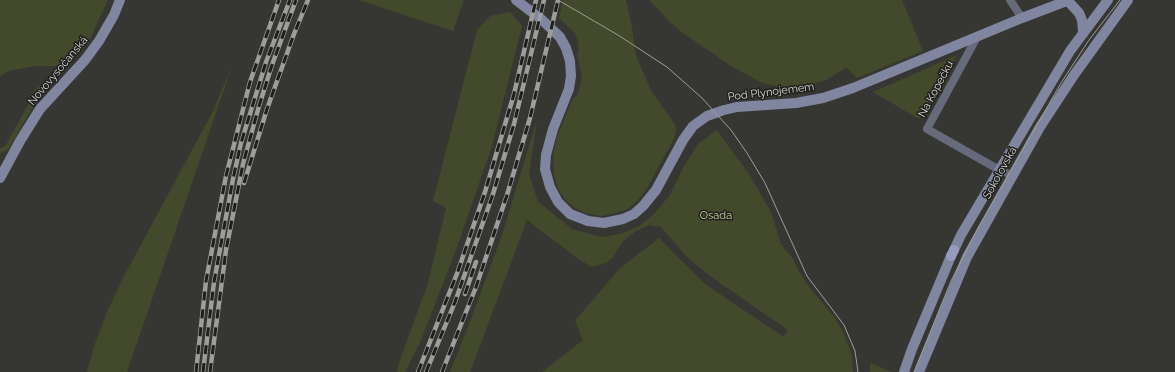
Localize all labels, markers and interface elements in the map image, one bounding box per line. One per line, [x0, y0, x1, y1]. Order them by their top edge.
street label: Novovysočanská [25, 34, 91, 108]
street label: Na Kopečku [916, 58, 956, 120]
street label: Pod Plynojemem [727, 80, 815, 104]
street label: Sokolovská [980, 145, 1020, 201]
park label: Osada [700, 209, 732, 223]

